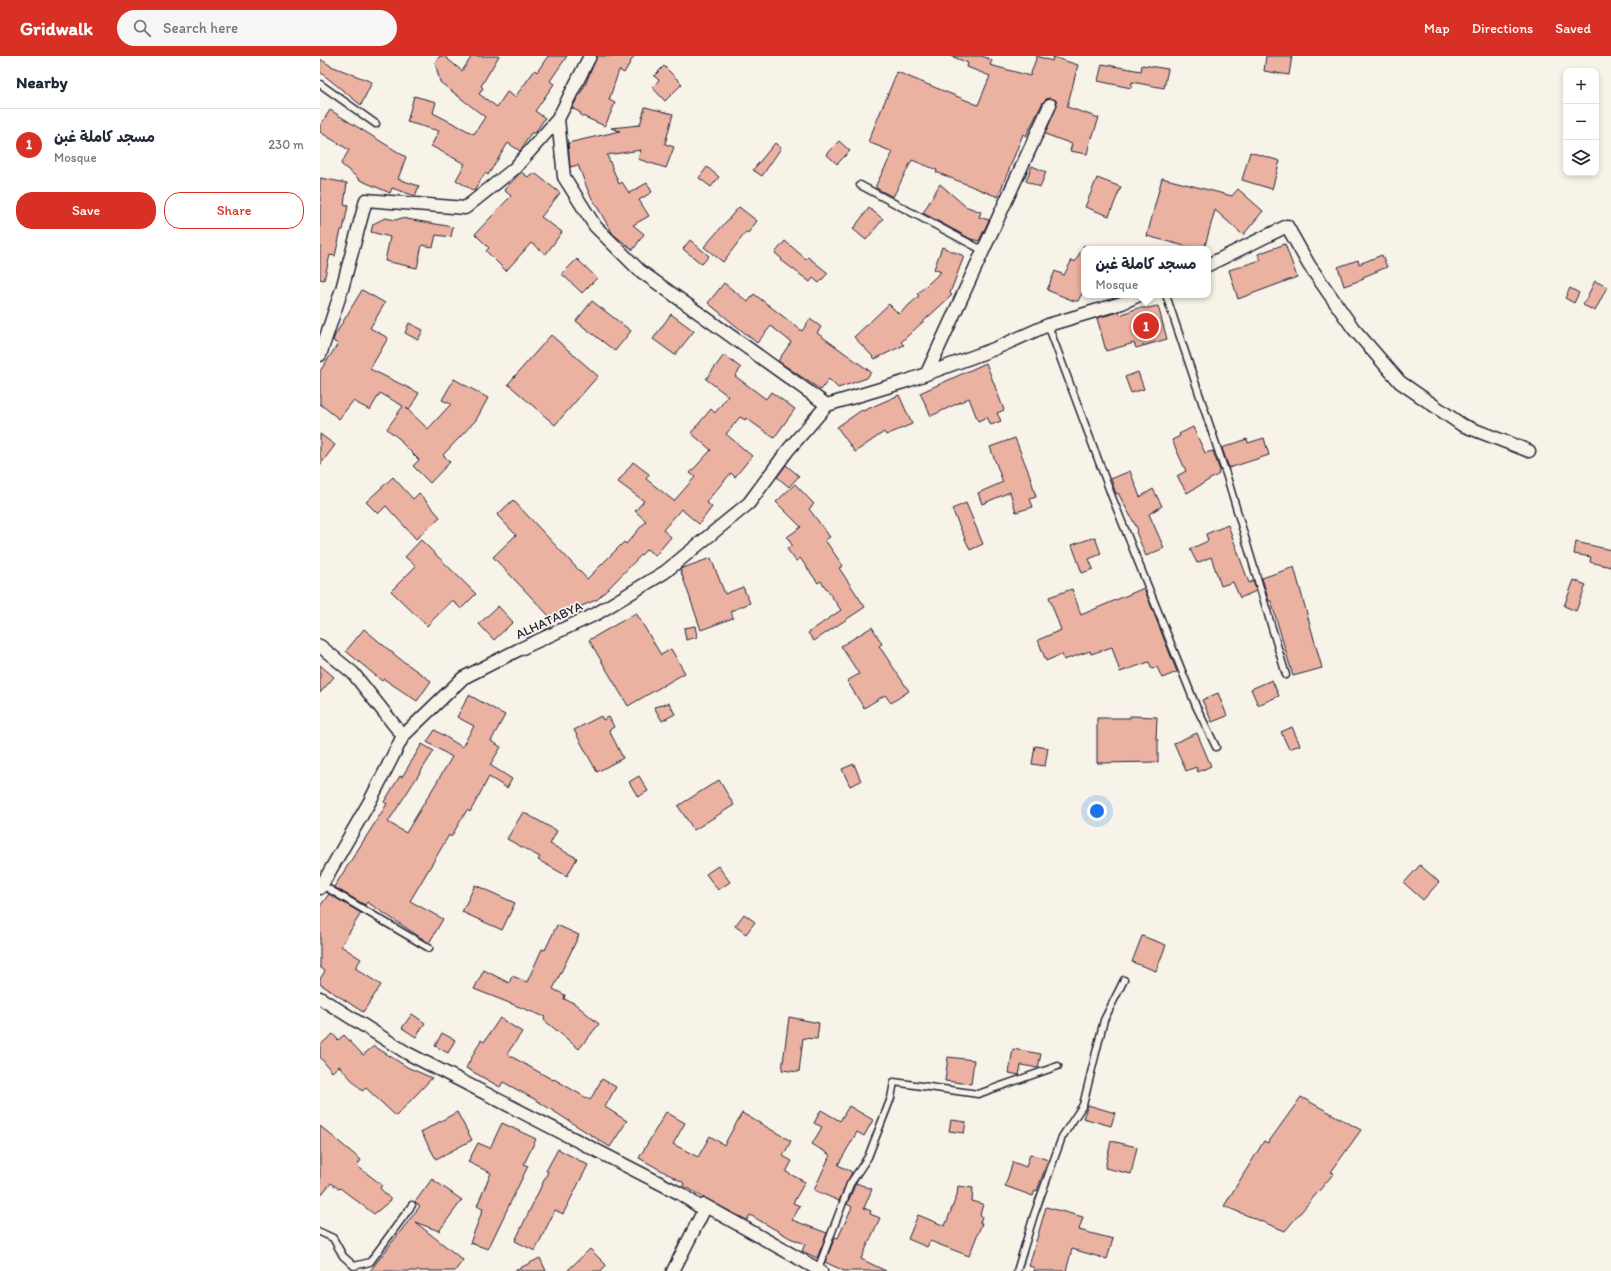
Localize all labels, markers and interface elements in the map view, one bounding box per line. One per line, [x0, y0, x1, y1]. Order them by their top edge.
search box [117, 10, 397, 46]
text: Gridwalk [20, 17, 93, 40]
icon: search [131, 17, 153, 39]
text: Search here [163, 19, 238, 37]
text: Map [1424, 20, 1450, 37]
text: Directions [1472, 20, 1533, 37]
text: Saved [1555, 20, 1591, 37]
map controls [1563, 68, 1599, 176]
button: + [1563, 68, 1599, 104]
text: Nearby [16, 72, 68, 92]
button: − [1563, 104, 1599, 140]
text: مسجد كاملة غبن [54, 128, 155, 146]
text: 1 [26, 137, 32, 152]
text: 230 m [268, 137, 304, 152]
button: layers [1563, 140, 1599, 176]
text: Mosque [54, 150, 97, 165]
button: Save [16, 192, 156, 229]
button: Share [164, 192, 304, 229]
popup [1081, 246, 1211, 298]
text: مسجد كاملة غبن [1096, 255, 1196, 273]
text: Mosque [1096, 277, 1138, 292]
pin: 1 [1133, 311, 1159, 341]
street label: ALHATABYA [513, 598, 585, 642]
your location [1087, 801, 1107, 821]

